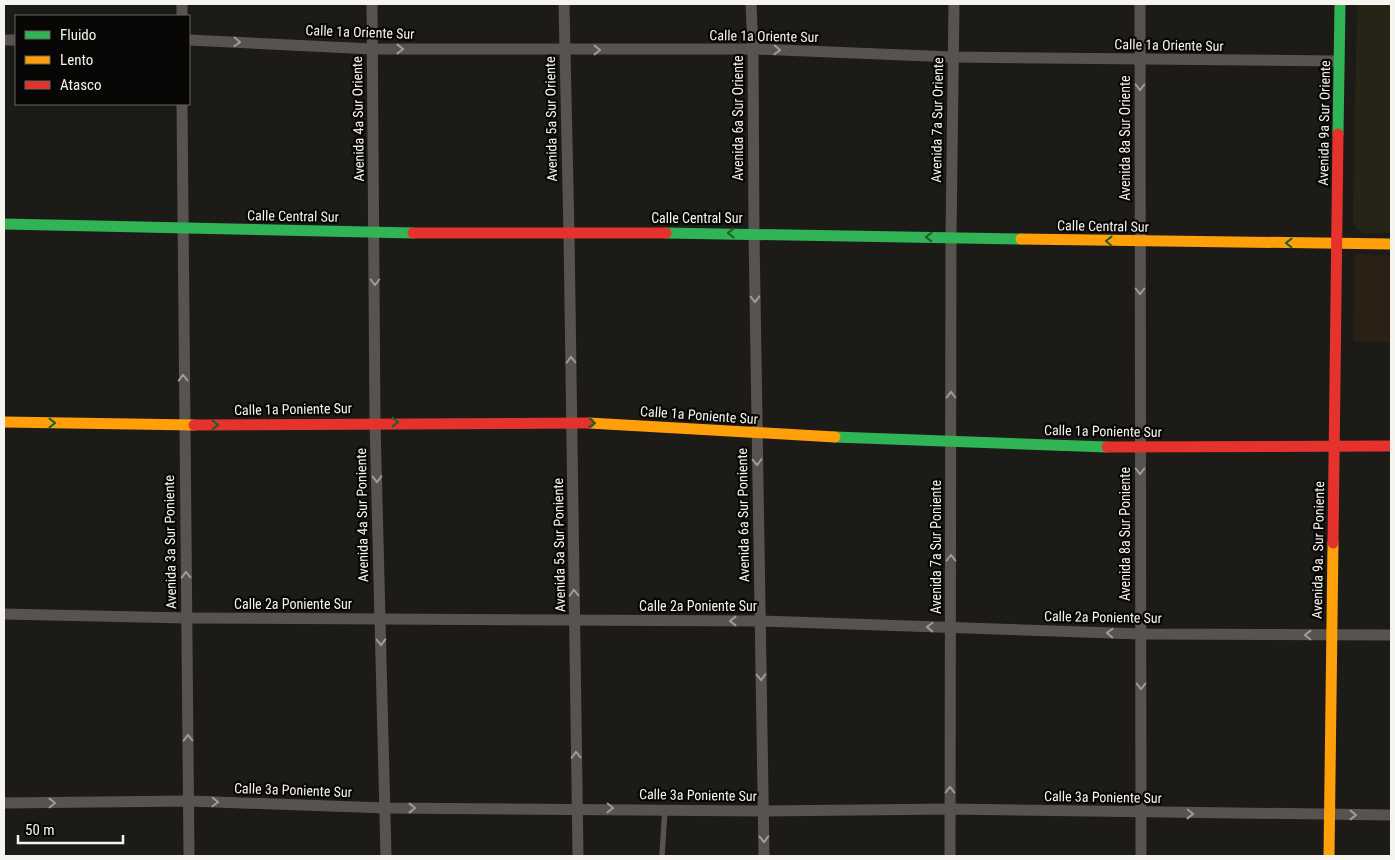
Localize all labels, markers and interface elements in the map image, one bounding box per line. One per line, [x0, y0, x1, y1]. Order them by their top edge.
legend [15, 15, 190, 105]
street label: Calle 1a Oriente Sur [305, 22, 415, 42]
text: Fluido [60, 26, 96, 44]
street label: Calle 1a Oriente Sur [709, 27, 819, 45]
street label: Calle 1a Oriente Sur [1114, 36, 1224, 54]
one-way arrow [234, 37, 242, 48]
one-way arrow [396, 44, 404, 54]
one-way arrow [594, 45, 602, 55]
one-way arrow [774, 45, 781, 55]
text: Lento [60, 51, 93, 69]
street label: Avenida 6a Sur Oriente [730, 55, 746, 181]
street label: Avenida 4a Sur Oriente [349, 56, 367, 182]
street label: Avenida 5a Sur Oriente [542, 56, 560, 182]
street label: Avenida 7a Sur Oriente [928, 57, 946, 183]
street label: Avenida 9a Sur Oriente [1315, 60, 1333, 186]
street label: Avenida 8a Sur Oriente [1117, 75, 1133, 201]
text: Atasco [60, 76, 101, 94]
one-way arrow [1135, 84, 1145, 92]
street label: Calle Central Sur [247, 207, 339, 225]
street label: Calle Central Sur [651, 210, 743, 226]
street label: Calle Central Sur [1057, 217, 1149, 235]
one-way arrow [727, 228, 735, 238]
one-way arrow [924, 231, 932, 242]
one-way arrow [1104, 236, 1112, 246]
one-way arrow [1284, 238, 1292, 248]
one-way arrow [370, 278, 380, 286]
one-way arrow [1135, 287, 1145, 295]
one-way arrow [749, 296, 760, 304]
one-way arrow [566, 356, 576, 364]
one-way arrow [178, 373, 188, 381]
one-way arrow [946, 391, 956, 398]
street label: Calle 1a Poniente Sur [234, 400, 352, 418]
street label: Calle 1a Poniente Sur [640, 403, 758, 427]
one-way arrow [392, 417, 399, 427]
one-way arrow [589, 417, 597, 428]
one-way arrow [49, 418, 57, 428]
one-way arrow [212, 420, 219, 430]
street label: Calle 1a Poniente Sur [1044, 422, 1162, 440]
street label: Avenida 4a Sur Poniente [353, 447, 371, 582]
street label: Avenida 6a Sur Poniente [734, 447, 752, 582]
one-way arrow [752, 458, 762, 466]
street label: Avenida 8a Sur Poniente [1117, 467, 1133, 601]
one-way arrow [1135, 467, 1145, 475]
street label: Avenida 3a Sur Poniente [161, 474, 179, 609]
one-way arrow [371, 475, 382, 483]
street label: Avenida 5a Sur Poniente [550, 477, 568, 612]
street label: Avenida 7a Sur Poniente [928, 480, 944, 614]
street label: Avenida 9a. Sur Poniente [1309, 481, 1327, 619]
one-way arrow [946, 553, 956, 561]
one-way arrow [181, 571, 191, 578]
one-way arrow [569, 588, 579, 596]
street label: Calle 2a Poniente Sur [234, 596, 352, 612]
street label: Calle 2a Poniente Sur [639, 598, 757, 614]
street label: Calle 2a Poniente Sur [1044, 608, 1162, 626]
one-way arrow [728, 616, 736, 626]
one-way arrow [926, 622, 934, 633]
one-way arrow [1106, 627, 1114, 638]
one-way arrow [1303, 630, 1311, 640]
one-way arrow [375, 638, 386, 646]
one-way arrow [756, 674, 766, 681]
one-way arrow [1136, 682, 1146, 690]
one-way arrow [183, 733, 193, 741]
one-way arrow [571, 751, 582, 759]
street label: Calle 3a Poniente Sur [234, 780, 352, 800]
street label: Calle 3a Poniente Sur [639, 786, 757, 804]
one-way arrow [945, 786, 955, 794]
street label: Calle 3a Poniente Sur [1044, 788, 1162, 806]
one-way arrow [211, 797, 219, 808]
one-way arrow [49, 798, 57, 808]
one-way arrow [409, 803, 417, 813]
one-way arrow [606, 803, 614, 814]
one-way arrow [1186, 809, 1194, 819]
one-way arrow [1349, 810, 1357, 820]
scale bar [18, 812, 122, 844]
text: 50 m [25, 821, 55, 839]
one-way arrow [758, 835, 769, 843]

